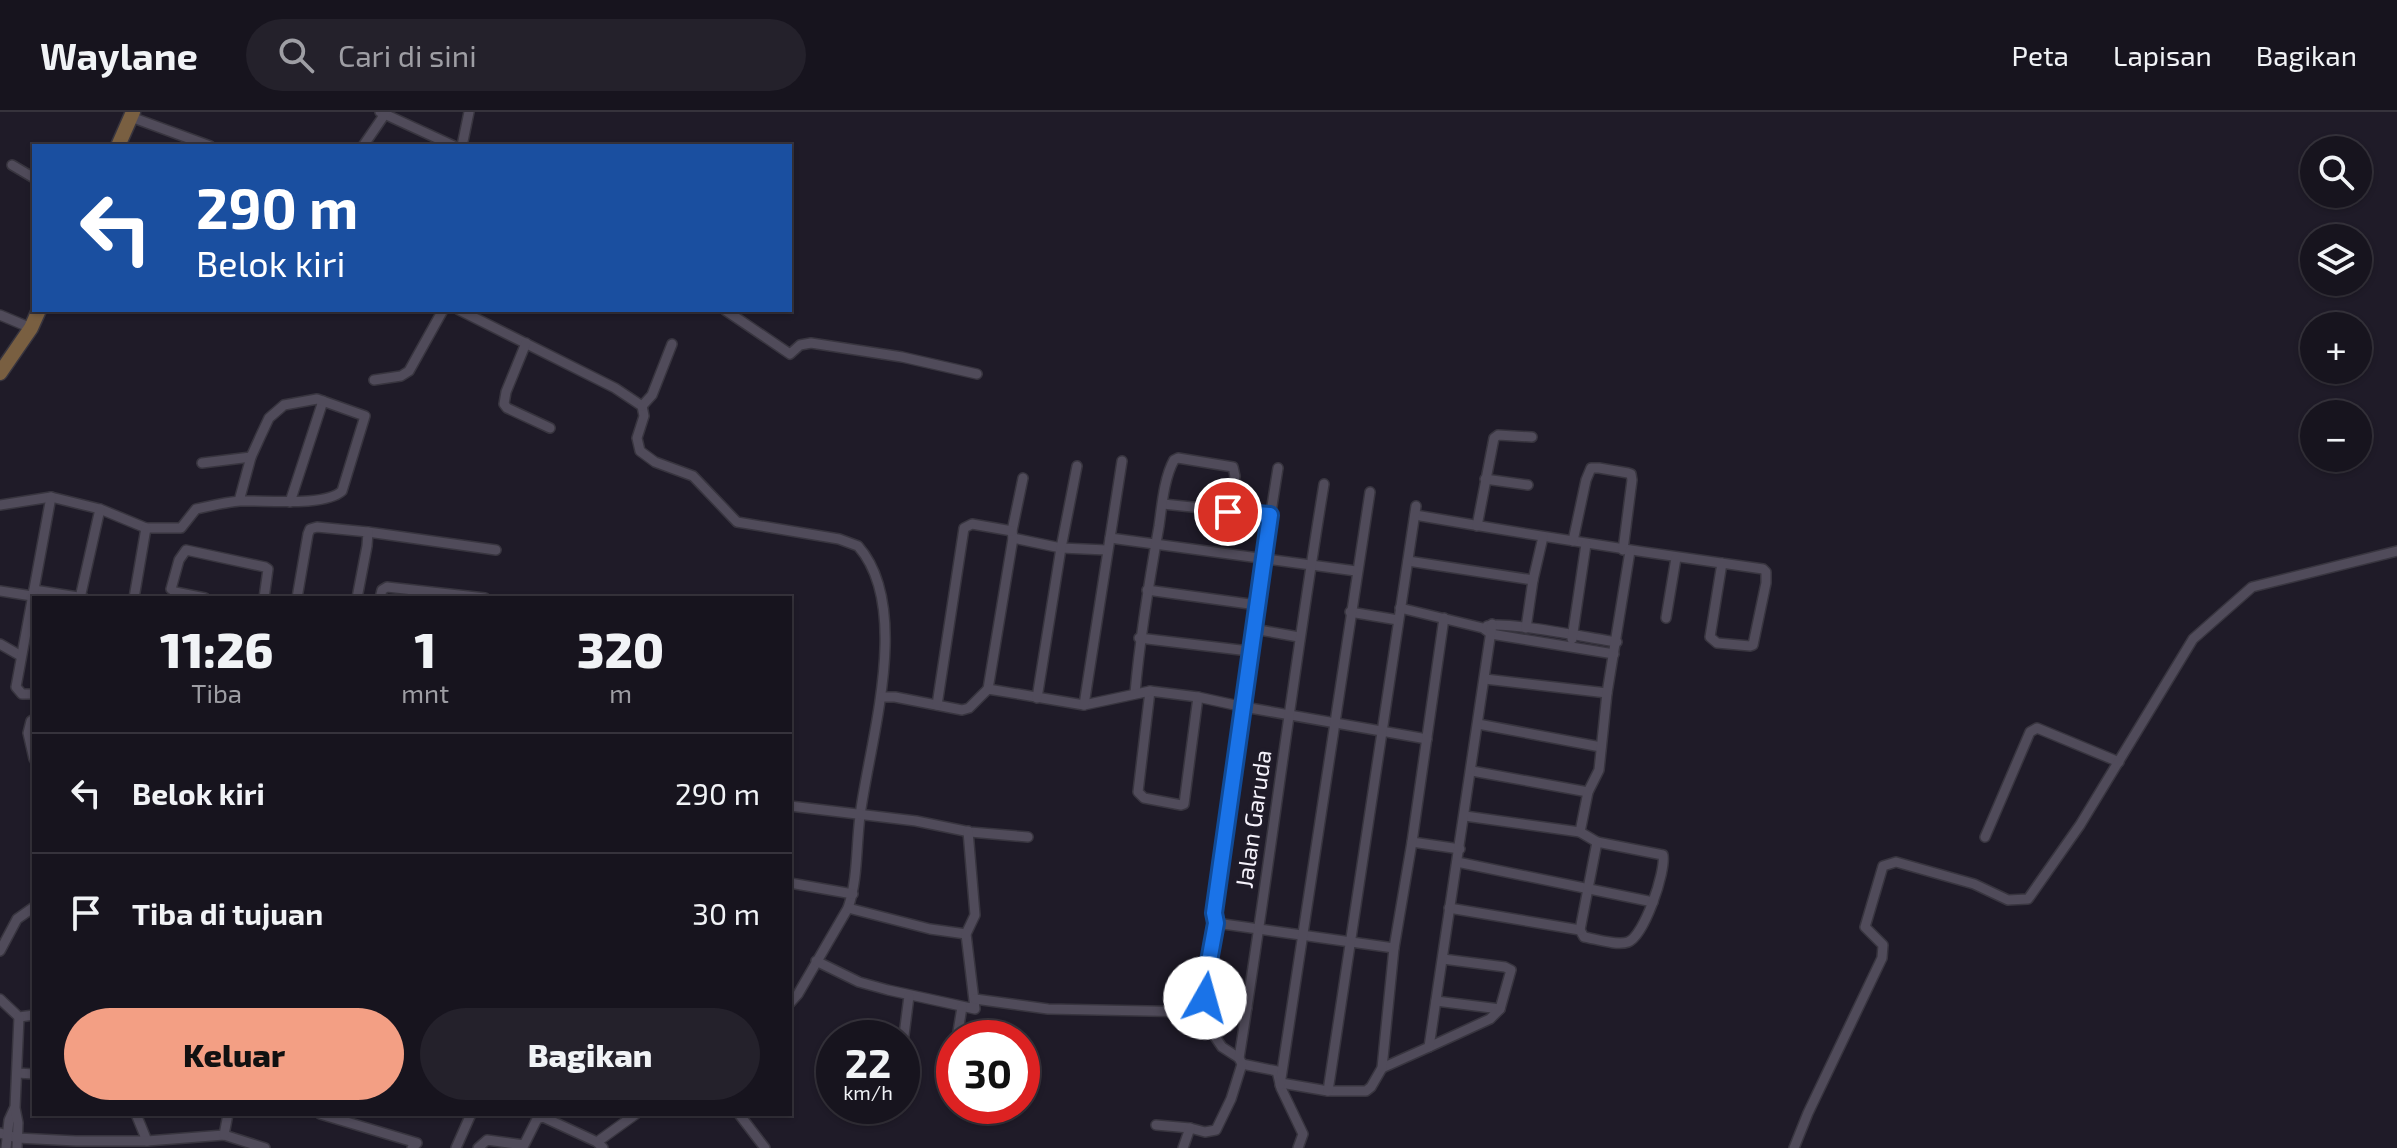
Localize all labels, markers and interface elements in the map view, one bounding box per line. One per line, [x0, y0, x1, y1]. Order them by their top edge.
search box [246, 19, 806, 91]
text: Waylane [40, 32, 198, 78]
icon: search [274, 33, 318, 77]
text: Cari di sini [338, 37, 477, 73]
text: Peta [2012, 38, 2069, 72]
text: Lapisan [2113, 38, 2212, 72]
text: Bagikan [2256, 38, 2357, 72]
map controls [2300, 136, 2372, 472]
button: search [2300, 136, 2372, 208]
text: 290 m [196, 173, 358, 240]
icon: left [64, 176, 168, 280]
button: layers [2300, 224, 2372, 296]
text: Belok kiri [196, 241, 345, 284]
button: + [2300, 312, 2372, 384]
button: − [2300, 400, 2372, 472]
pin [1194, 478, 1262, 546]
icon: arrive [1206, 490, 1250, 534]
text: 11:26 [160, 620, 273, 678]
text: 1 [414, 620, 436, 678]
text: 320 [577, 620, 664, 678]
text: Tiba [191, 677, 242, 708]
text: mnt [401, 677, 449, 708]
text: m [609, 677, 632, 708]
street label: Jalan Garuda [1228, 748, 1277, 890]
icon: left [64, 771, 108, 815]
text: Belok kiri [132, 775, 265, 811]
text: 290 m [675, 775, 760, 811]
icon: arrive [64, 891, 108, 935]
text: Tiba di tujuan [132, 895, 323, 931]
text: 30 m [692, 895, 760, 931]
position arrow [1163, 956, 1247, 1040]
button: Keluar [64, 1008, 404, 1100]
button: Bagikan [420, 1008, 760, 1100]
speed limit sign: 30 [936, 1020, 1040, 1124]
text: 22 [845, 1038, 891, 1086]
text: km/h [843, 1080, 893, 1104]

